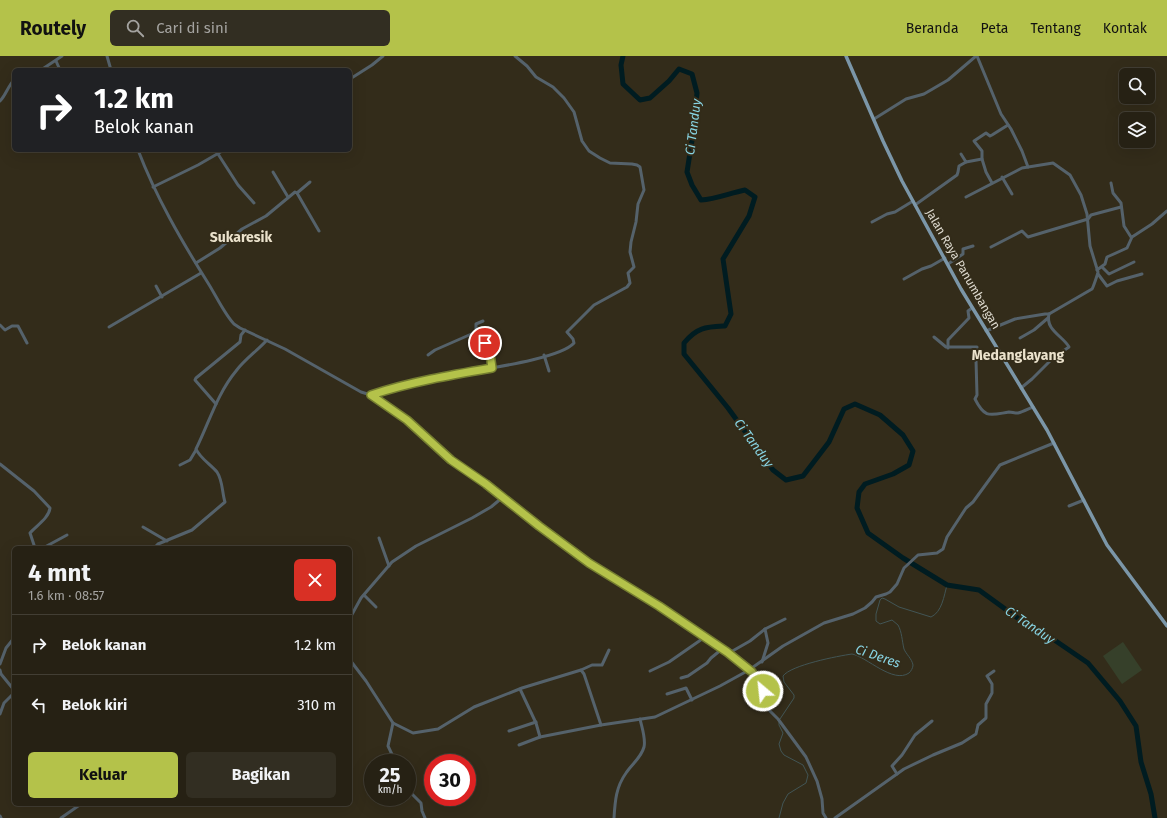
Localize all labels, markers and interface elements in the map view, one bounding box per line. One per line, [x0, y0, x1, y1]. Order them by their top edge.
search box [110, 10, 390, 46]
text: Routely [20, 17, 86, 40]
icon: search [124, 17, 146, 39]
text: Cari di sini [156, 19, 228, 37]
text: Beranda [906, 20, 959, 37]
text: Peta [981, 20, 1008, 37]
text: Tentang [1030, 20, 1081, 37]
text: Kontak [1103, 20, 1147, 37]
map controls [1119, 68, 1155, 148]
button: search [1119, 68, 1155, 104]
text: 1.2 km [94, 82, 174, 115]
icon: right [28, 84, 80, 136]
water label: Ci Tanduy [682, 97, 704, 156]
button: layers [1119, 112, 1155, 148]
text: Belok kanan [94, 116, 194, 138]
street label: Jalan Raya Panumbangan [923, 206, 1003, 332]
district label: Sukaresik [210, 229, 273, 246]
pin [468, 326, 502, 360]
icon: arrive [474, 332, 496, 354]
district label: Medanglayang [972, 347, 1065, 364]
water label: Ci Tanduy [731, 416, 777, 471]
text: 4 mnt [28, 559, 91, 587]
button: close [294, 559, 336, 601]
text: 1.6 km · 08:57 [28, 588, 104, 603]
water label: Ci Tanduy [1002, 603, 1058, 647]
icon: right [28, 634, 50, 656]
text: Belok kanan [62, 636, 146, 654]
text: 1.2 km [294, 636, 336, 654]
water label: Ci Deres [854, 641, 902, 671]
position arrow [742, 670, 784, 712]
icon: left [28, 694, 50, 716]
text: Belok kiri [62, 696, 127, 714]
text: 310 m [297, 696, 336, 714]
button: Keluar [28, 752, 178, 798]
button: Bagikan [186, 752, 336, 798]
speed limit sign: 30 [424, 754, 476, 806]
text: 25 [379, 763, 401, 787]
text: km/h [378, 784, 402, 796]

